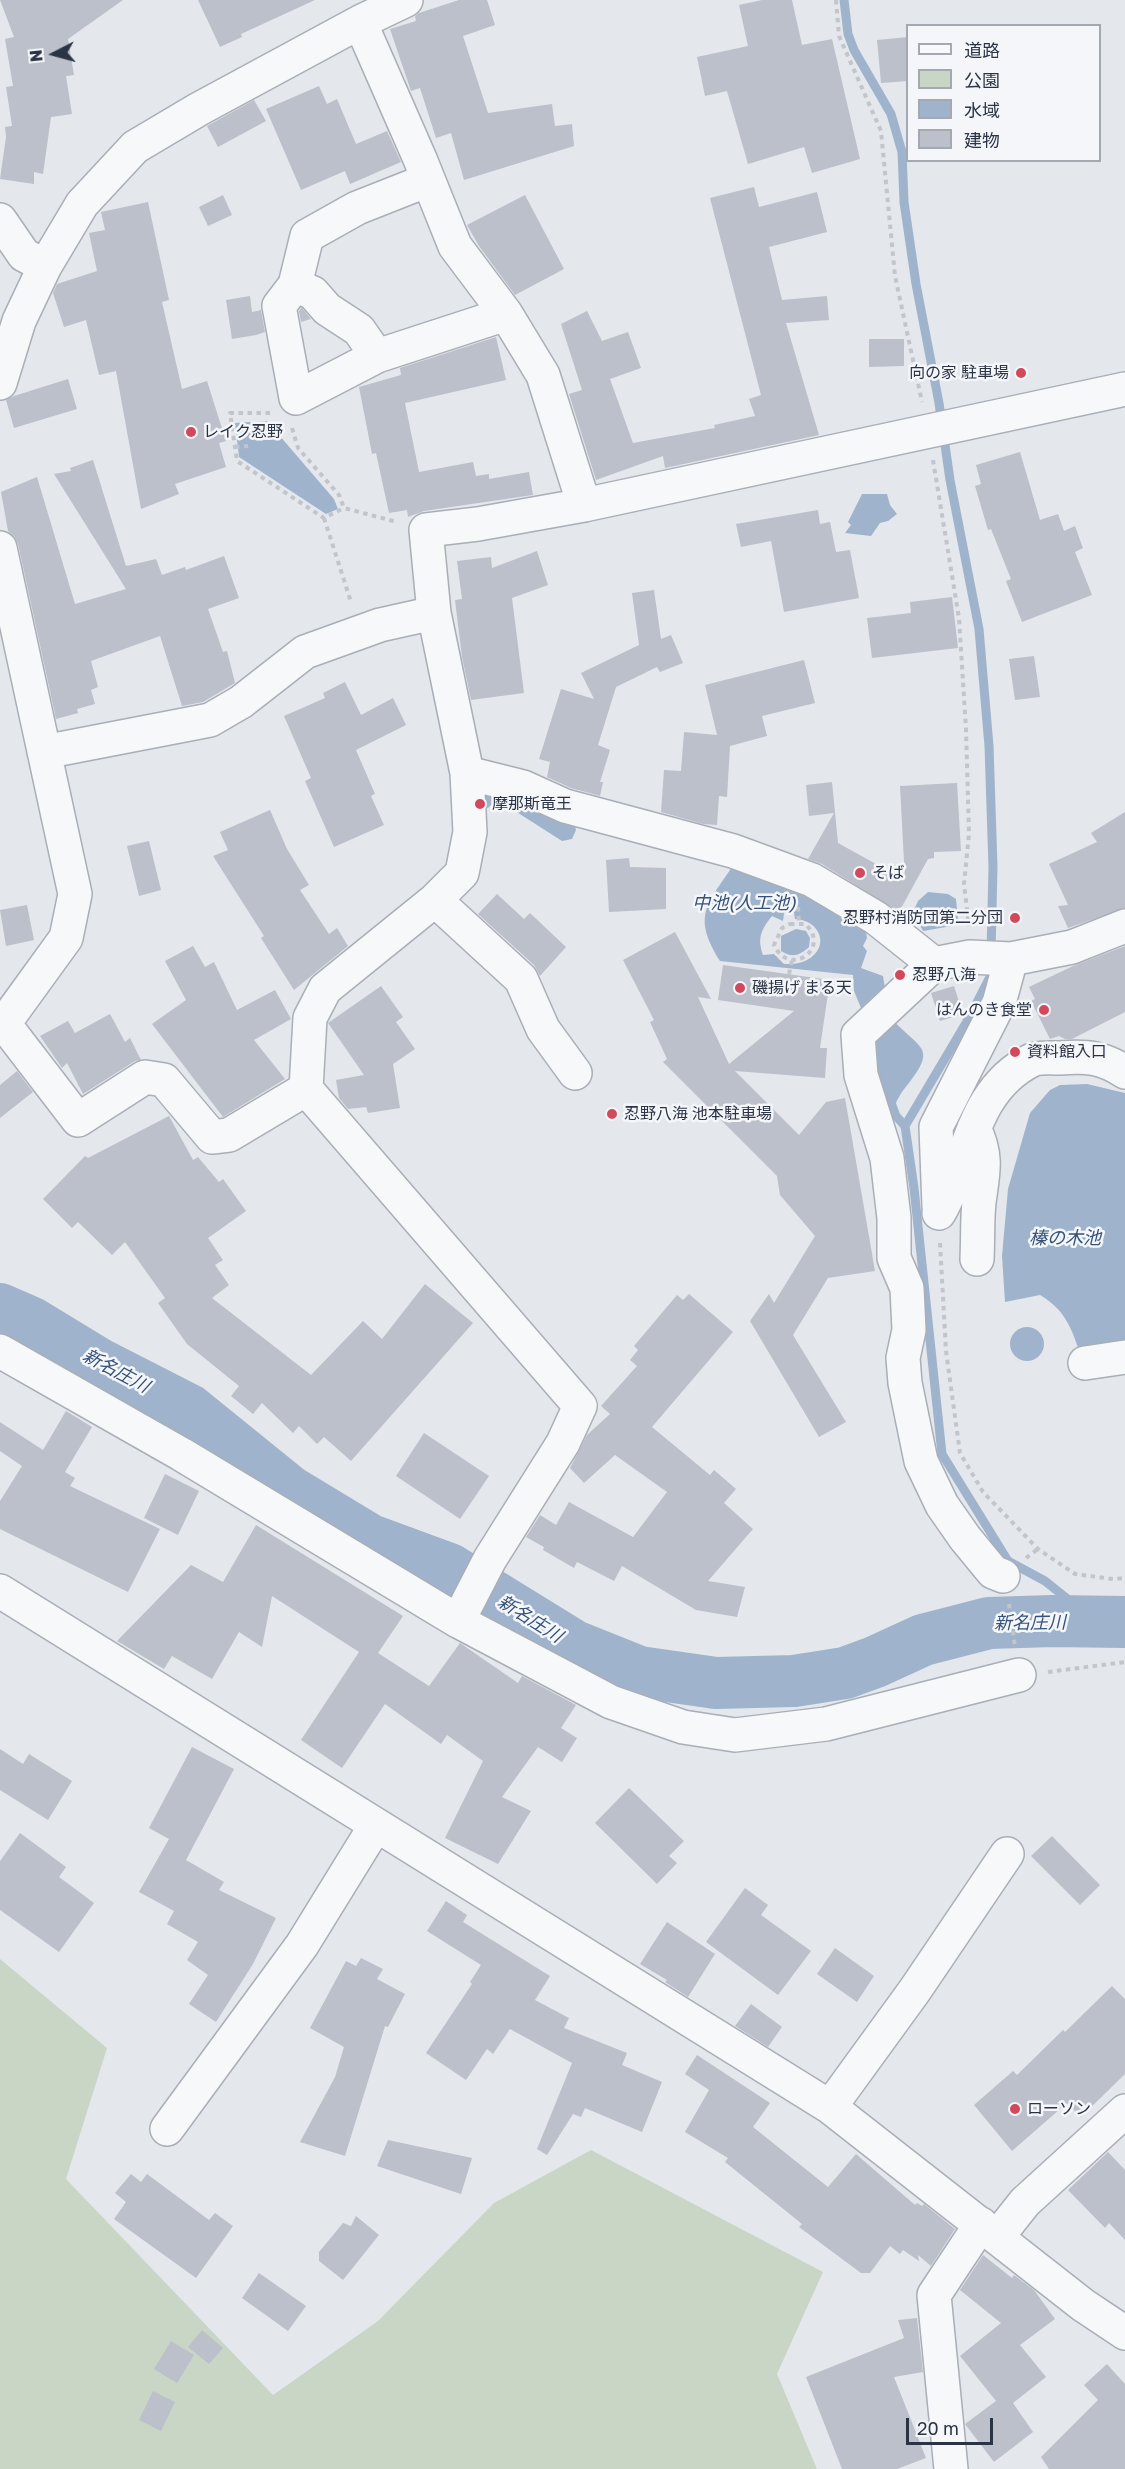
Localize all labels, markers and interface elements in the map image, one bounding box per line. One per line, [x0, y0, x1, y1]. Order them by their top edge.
north arrow [24, 24, 84, 84]
legend [906, 24, 1101, 162]
text: 道路 [964, 39, 1000, 61]
text: N [26, 49, 47, 63]
text: 公園 [964, 69, 1000, 91]
text: 水域 [964, 99, 1000, 121]
text: 建物 [964, 129, 1000, 151]
place label: 向の家 駐車場 [909, 363, 1009, 383]
marker: 向の家 駐車場 [1014, 366, 1028, 380]
place label: レイク忍野 [203, 422, 283, 442]
marker: レイク忍野 [184, 425, 198, 439]
place label: 摩那斯竜王 [492, 794, 572, 814]
marker: 摩那斯竜王 [473, 797, 487, 811]
place label: そば [872, 863, 904, 883]
marker: そば [853, 866, 867, 880]
water label: 中池(人工池) [692, 892, 796, 914]
place label: 忍野村消防団第二分団 [843, 908, 1003, 928]
marker: 忍野村消防団第二分団 [1008, 911, 1022, 925]
place label: 忍野八海 [912, 965, 976, 985]
marker: 忍野八海 [893, 968, 907, 982]
place label: 磯揚げ まる天 [752, 978, 852, 998]
marker: 磯揚げ まる天 [733, 981, 747, 995]
place label: はんのき食堂 [936, 1000, 1032, 1020]
marker: はんのき食堂 [1037, 1003, 1051, 1017]
place label: 資料館入口 [1027, 1042, 1107, 1062]
marker: 資料館入口 [1008, 1045, 1022, 1059]
place label: 忍野八海 池本駐車場 [624, 1104, 772, 1124]
marker: 忍野八海 池本駐車場 [605, 1107, 619, 1121]
water label: 榛の木池 [1029, 1227, 1101, 1249]
water label: 新名庄川 [79, 1345, 153, 1397]
water label: 新名庄川 [494, 1591, 566, 1647]
water label: 新名庄川 [994, 1612, 1066, 1634]
place label: ローソン [1027, 2099, 1091, 2119]
marker: ローソン [1008, 2102, 1022, 2116]
scale bar [909, 2406, 996, 2444]
text: 20 m [917, 2417, 959, 2439]

